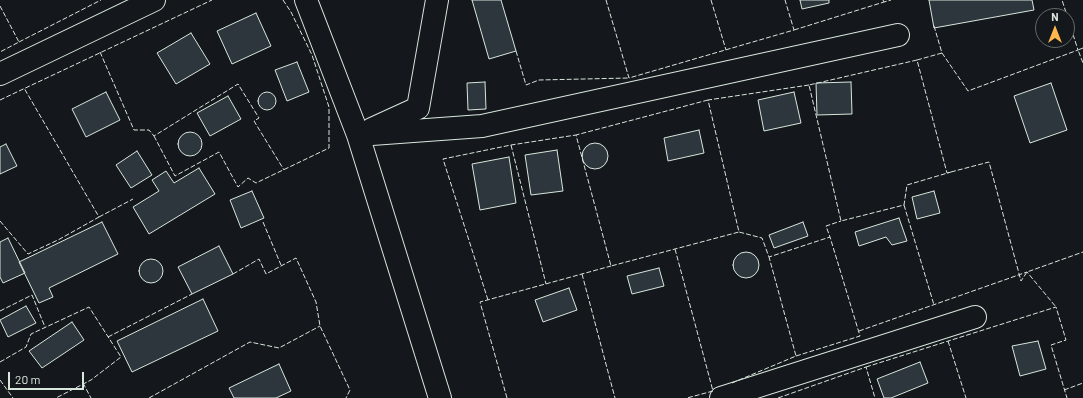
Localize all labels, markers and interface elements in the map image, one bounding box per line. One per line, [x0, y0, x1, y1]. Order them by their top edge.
north arrow [1035, 8, 1075, 48]
text: N [1051, 10, 1059, 23]
scale bar [10, 364, 86, 390]
text: 20 m [15, 372, 41, 386]

